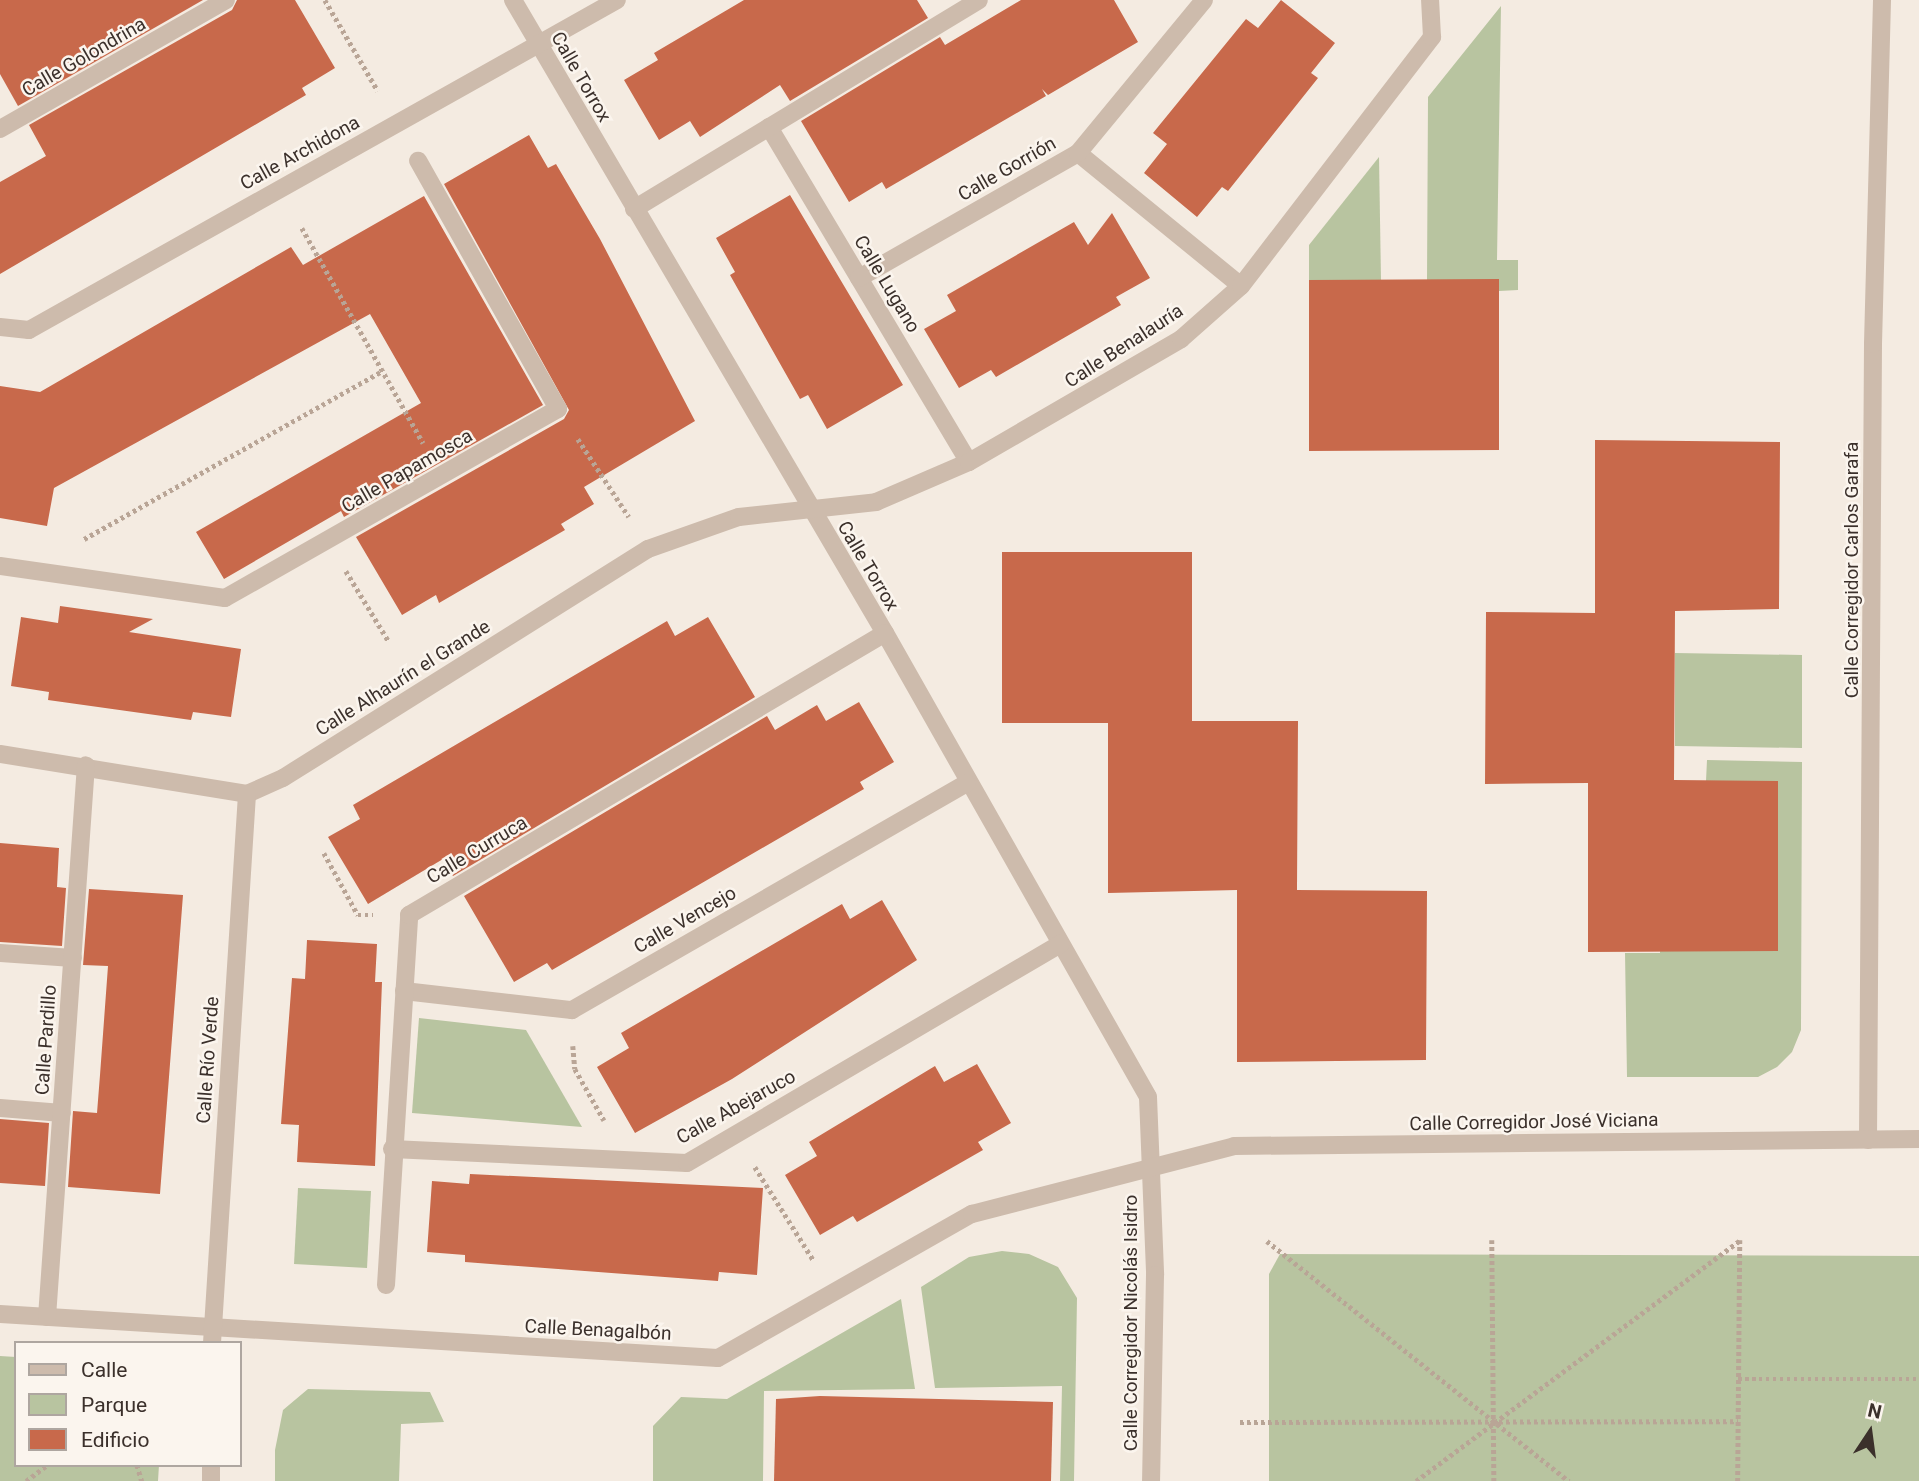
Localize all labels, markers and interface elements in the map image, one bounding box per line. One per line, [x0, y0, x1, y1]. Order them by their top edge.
street label: Calle Golondrina [18, 12, 150, 102]
street label: Calle Torrox [546, 28, 616, 126]
street label: Calle Archidona [236, 111, 364, 195]
street label: Calle Gorrión [954, 132, 1060, 206]
street label: Calle Lugano [849, 231, 925, 337]
street label: Calle Benalauría [1061, 299, 1187, 393]
street label: Calle Papamosca [337, 424, 477, 518]
street label: Calle Corregidor Carlos Garafa [1841, 442, 1863, 698]
street label: Calle Torrox [832, 517, 904, 615]
street label: Calle Alhaurín el Grande [312, 615, 494, 741]
street label: Calle Curruca [423, 811, 531, 889]
street label: Calle Vencejo [630, 882, 740, 958]
street label: Calle Pardillo [31, 984, 61, 1096]
street label: Calle Río Verde [192, 996, 224, 1124]
street label: Calle Abejaruco [673, 1065, 799, 1149]
street label: Calle Corregidor José Viciana [1409, 1108, 1659, 1136]
street label: Calle Corregidor Nicolás Isidro [1120, 1195, 1142, 1451]
street label: Calle Benagalbón [524, 1315, 672, 1345]
legend [14, 1341, 242, 1467]
text: Calle [81, 1358, 127, 1382]
text: Parque [81, 1393, 147, 1417]
north arrow [1835, 1397, 1905, 1467]
text: N [1866, 1398, 1884, 1424]
text: Edificio [81, 1428, 149, 1452]

